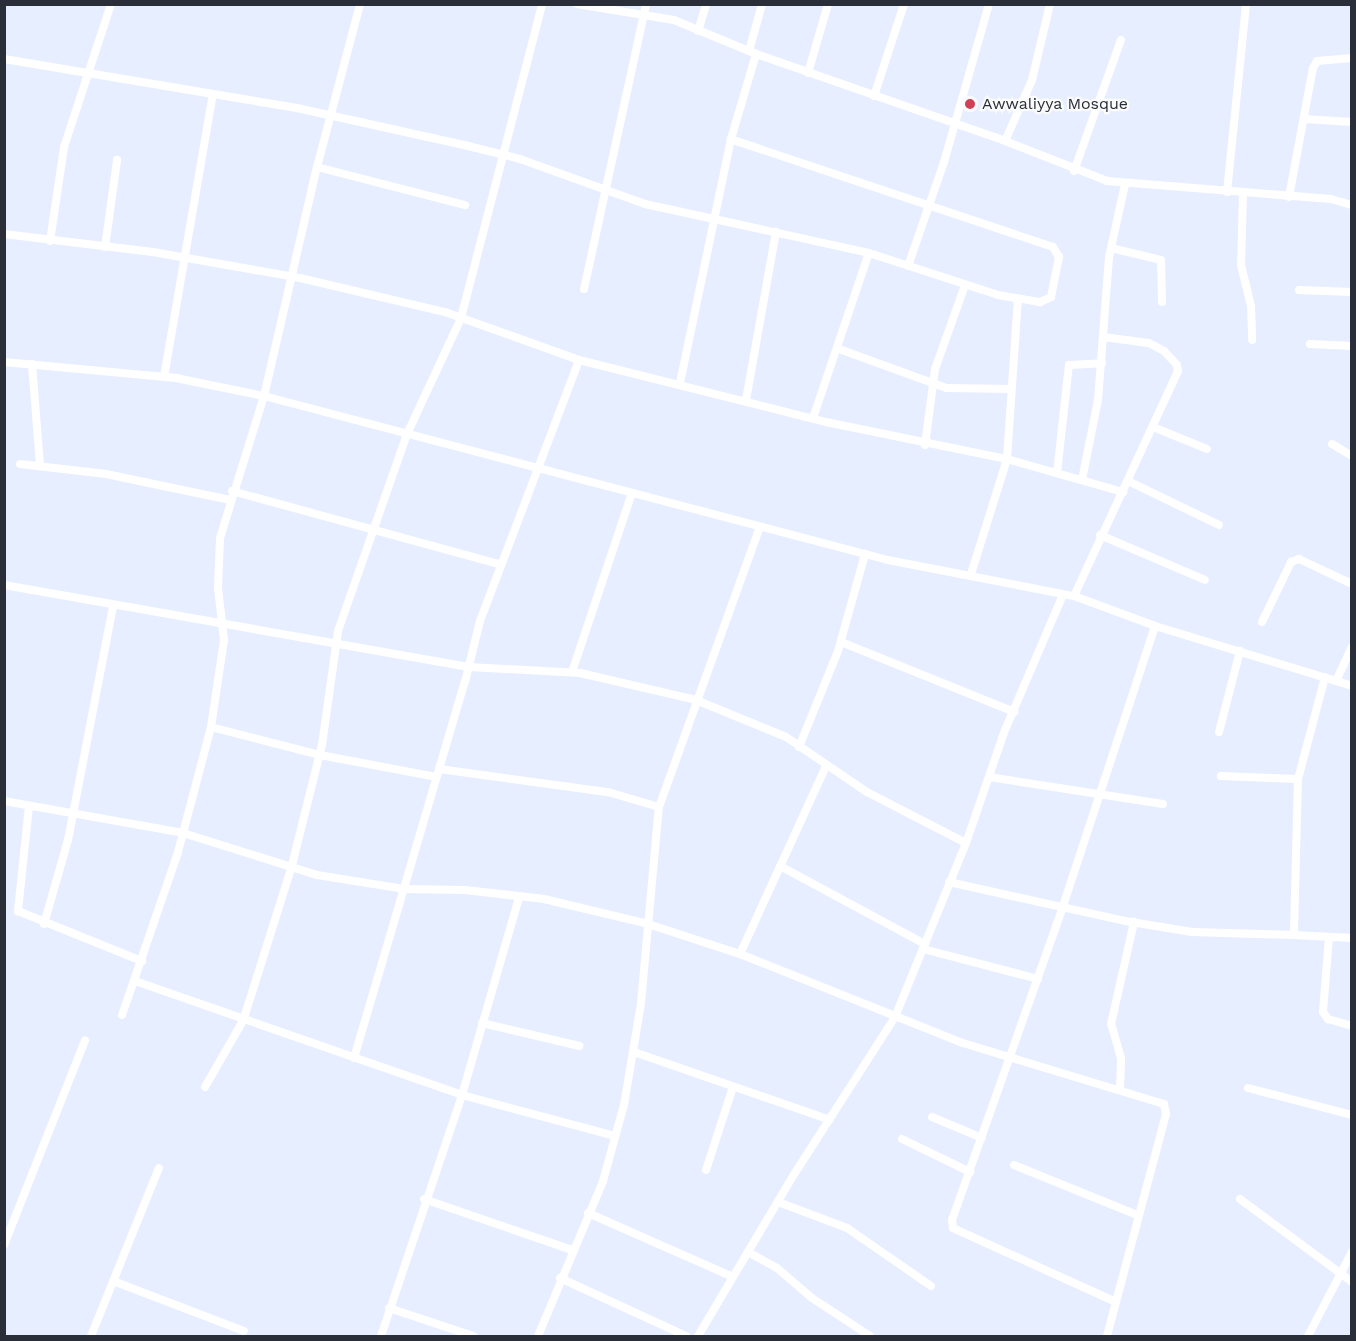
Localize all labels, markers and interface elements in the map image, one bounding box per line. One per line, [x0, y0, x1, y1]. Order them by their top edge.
place label: Awwaliyya Mosque [982, 94, 1128, 114]
marker: Awwaliyya Mosque [963, 97, 977, 111]

